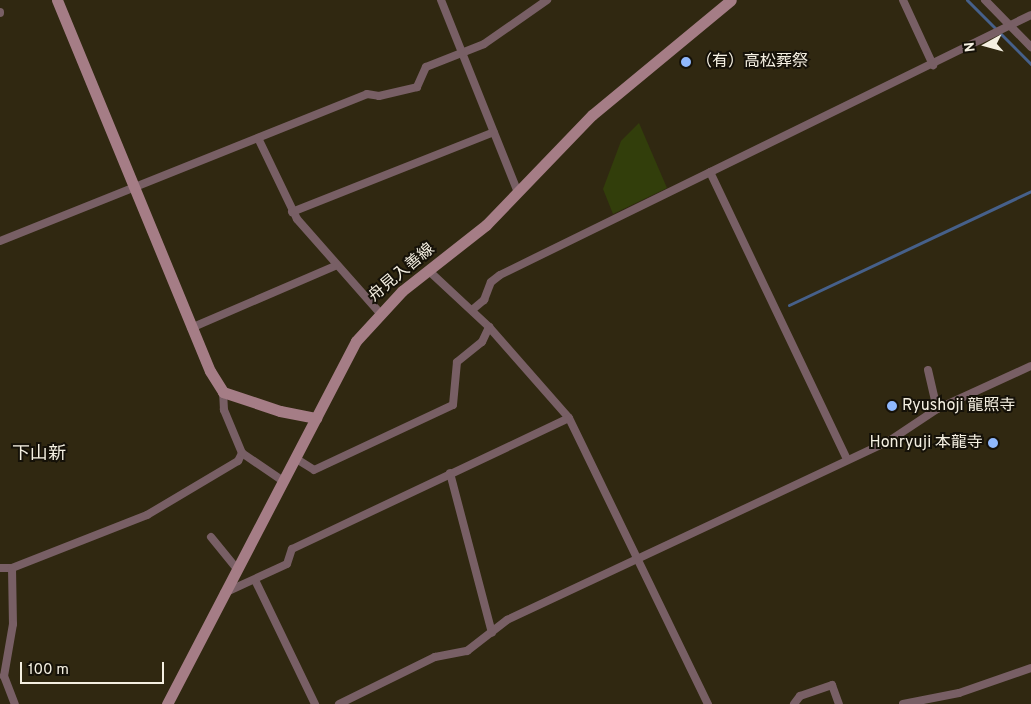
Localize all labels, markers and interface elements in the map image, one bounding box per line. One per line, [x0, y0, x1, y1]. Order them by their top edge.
north arrow [961, 20, 1011, 70]
text: N [962, 41, 980, 53]
place label: （有）高松葬祭 [696, 52, 808, 72]
marker: （有）高松葬祭 [680, 56, 692, 68]
street label: 舟見入善線 [365, 240, 439, 306]
place label: Ryushoji 龍照寺 [902, 396, 1015, 416]
marker: Ryushoji 龍照寺 [886, 400, 898, 412]
place label: Honryuji 本龍寺 [869, 433, 983, 453]
marker: Honryuji 本龍寺 [987, 437, 999, 449]
district label: 下山新 [12, 444, 66, 466]
scale bar [22, 652, 166, 684]
text: 100 m [28, 661, 69, 680]

